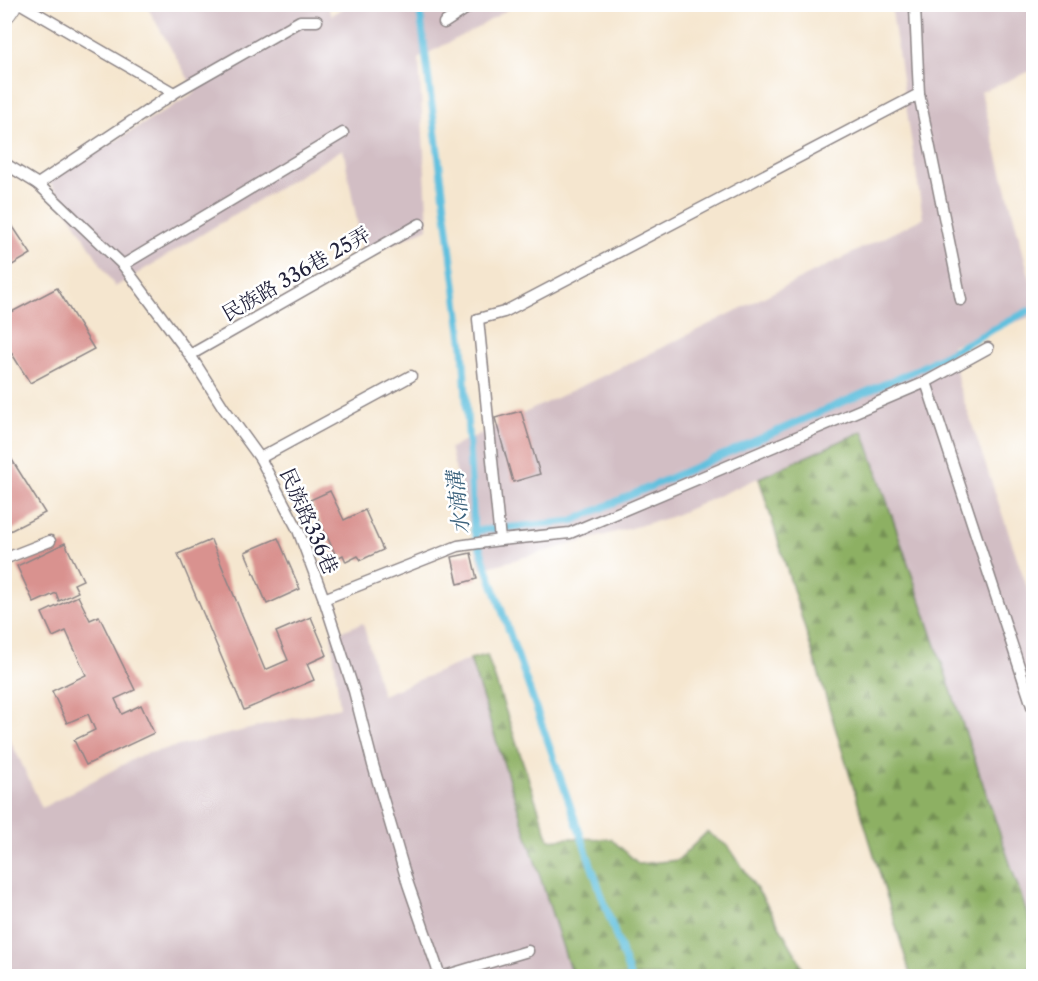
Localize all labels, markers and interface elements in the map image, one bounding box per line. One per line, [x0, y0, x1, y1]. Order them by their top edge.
street label: 民族路 336巷 25弄 [218, 222, 374, 326]
street label: 民族路336巷 [275, 464, 343, 578]
water label: 水湳溝 [442, 467, 474, 536]

